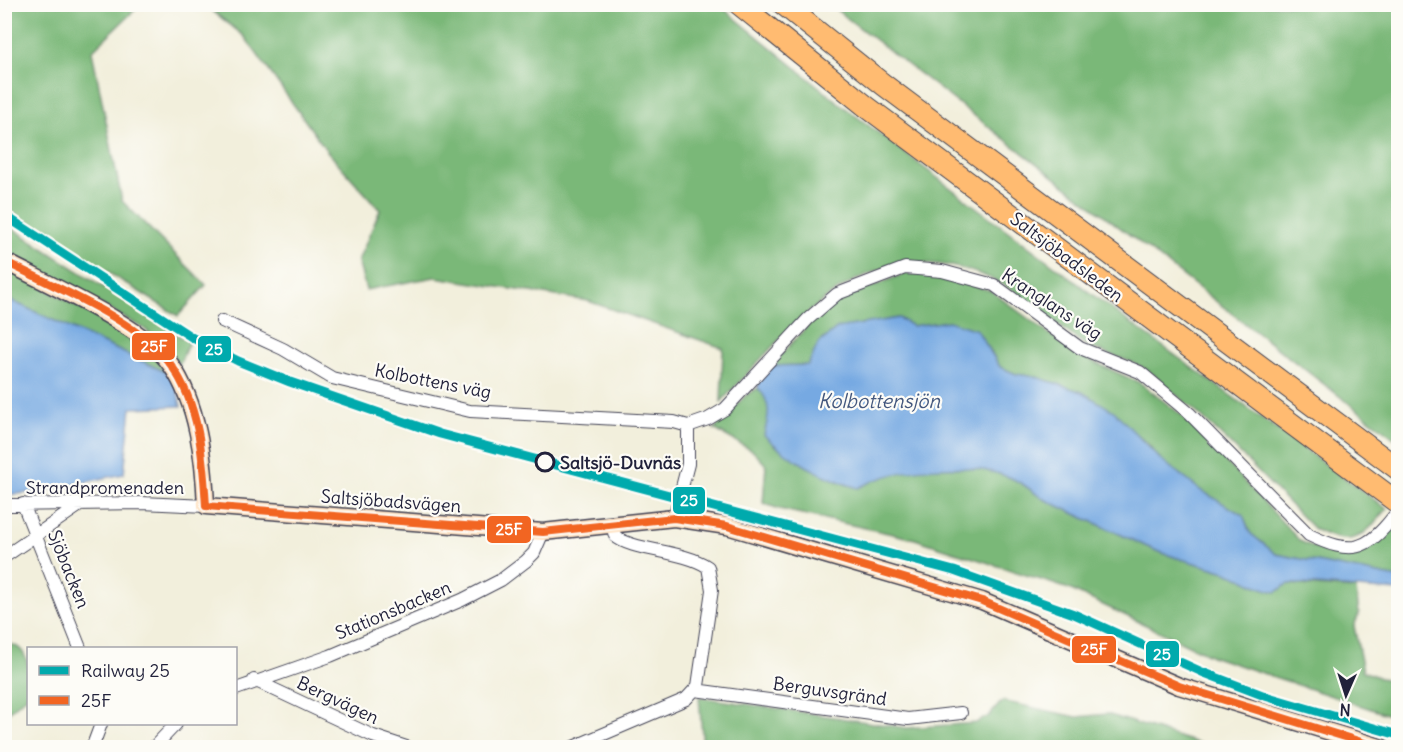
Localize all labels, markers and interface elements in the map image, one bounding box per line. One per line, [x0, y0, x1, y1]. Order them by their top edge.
street label: Saltsjöbadsleden [1006, 207, 1128, 307]
street label: Kranglans väg [997, 263, 1107, 345]
line badge: 25F [131, 332, 176, 361]
line badge: 25 [197, 335, 232, 363]
text: 25F [140, 336, 168, 356]
text: 25 [205, 339, 223, 359]
street label: Kolbottens väg [373, 358, 493, 404]
water label: Kolbottensjön [818, 388, 940, 413]
place label: Saltsjö-Duvnäs [560, 451, 681, 474]
marker: Saltsjö-Duvnäs [535, 452, 555, 472]
street label: Strandpromenaden [26, 476, 184, 499]
street label: Saltsjöbadsvägen [320, 485, 462, 517]
line badge: 25 [672, 486, 706, 515]
text: 25 [680, 490, 698, 510]
line badge: 25F [486, 515, 532, 544]
text: 25F [495, 519, 523, 539]
street label: Sjöbacken [43, 526, 95, 612]
street label: Stationsbacken [332, 575, 454, 645]
line badge: 25F [1071, 635, 1117, 664]
text: 25F [1080, 639, 1108, 659]
line badge: 25 [1145, 640, 1180, 668]
text: 25 [1153, 644, 1171, 664]
legend [27, 647, 237, 725]
text: Railway 25 [81, 659, 170, 682]
north arrow [1316, 665, 1376, 725]
street label: Bergvägen [293, 671, 383, 729]
street label: Berguvsgränd [772, 672, 889, 710]
text: 25F [81, 689, 111, 712]
text: N [1339, 700, 1351, 720]

